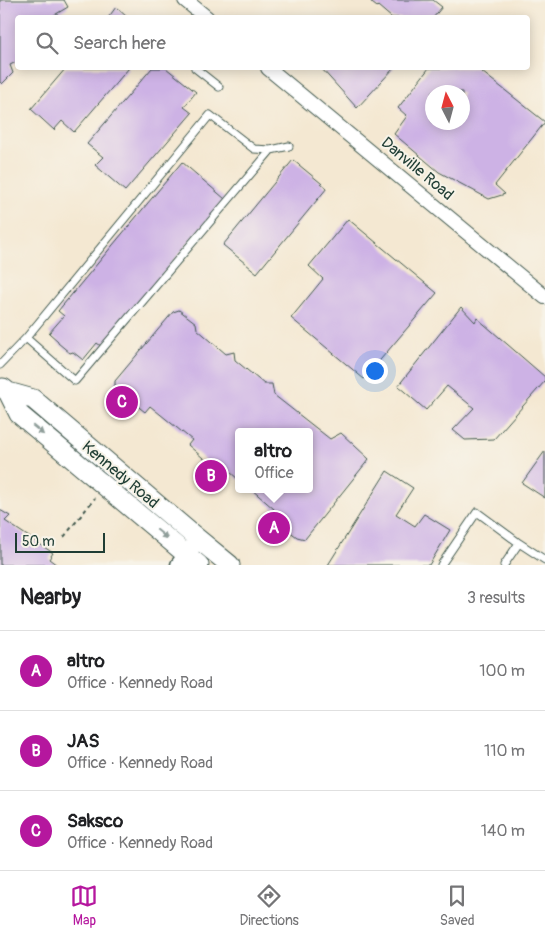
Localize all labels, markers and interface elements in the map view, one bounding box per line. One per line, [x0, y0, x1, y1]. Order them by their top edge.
search box [15, 15, 530, 70]
icon: search [33, 29, 61, 57]
text: Search here [73, 31, 166, 55]
north arrow [425, 85, 470, 130]
street label: Danville Road [377, 133, 458, 205]
your location [362, 358, 388, 384]
pin: C [106, 383, 138, 421]
one-way arrow [31, 424, 44, 435]
popup [235, 428, 313, 493]
street label: Kennedy Road [78, 437, 163, 513]
text: altro [254, 439, 292, 463]
pin: B [195, 457, 227, 495]
text: Office [254, 463, 294, 483]
pin: A [258, 509, 290, 547]
one-way arrow [156, 529, 169, 540]
scale bar [15, 530, 105, 553]
text: 50 m [22, 533, 55, 550]
text: Nearby [20, 584, 81, 611]
text: 3 results [467, 588, 525, 608]
text: altro [67, 649, 105, 673]
text: A [31, 661, 41, 681]
text: 100 m [479, 661, 525, 681]
text: Office · Kennedy Road [67, 673, 213, 693]
text: JAS [67, 729, 100, 753]
text: B [31, 741, 41, 761]
text: 110 m [484, 741, 525, 761]
text: Office · Kennedy Road [67, 753, 213, 773]
text: Saksco [67, 809, 123, 833]
text: C [31, 821, 41, 841]
text: 140 m [481, 821, 525, 841]
text: Office · Kennedy Road [67, 833, 213, 853]
tab: Map [70, 882, 98, 929]
tab: Directions [239, 882, 299, 929]
tab: Saved [440, 882, 475, 929]

